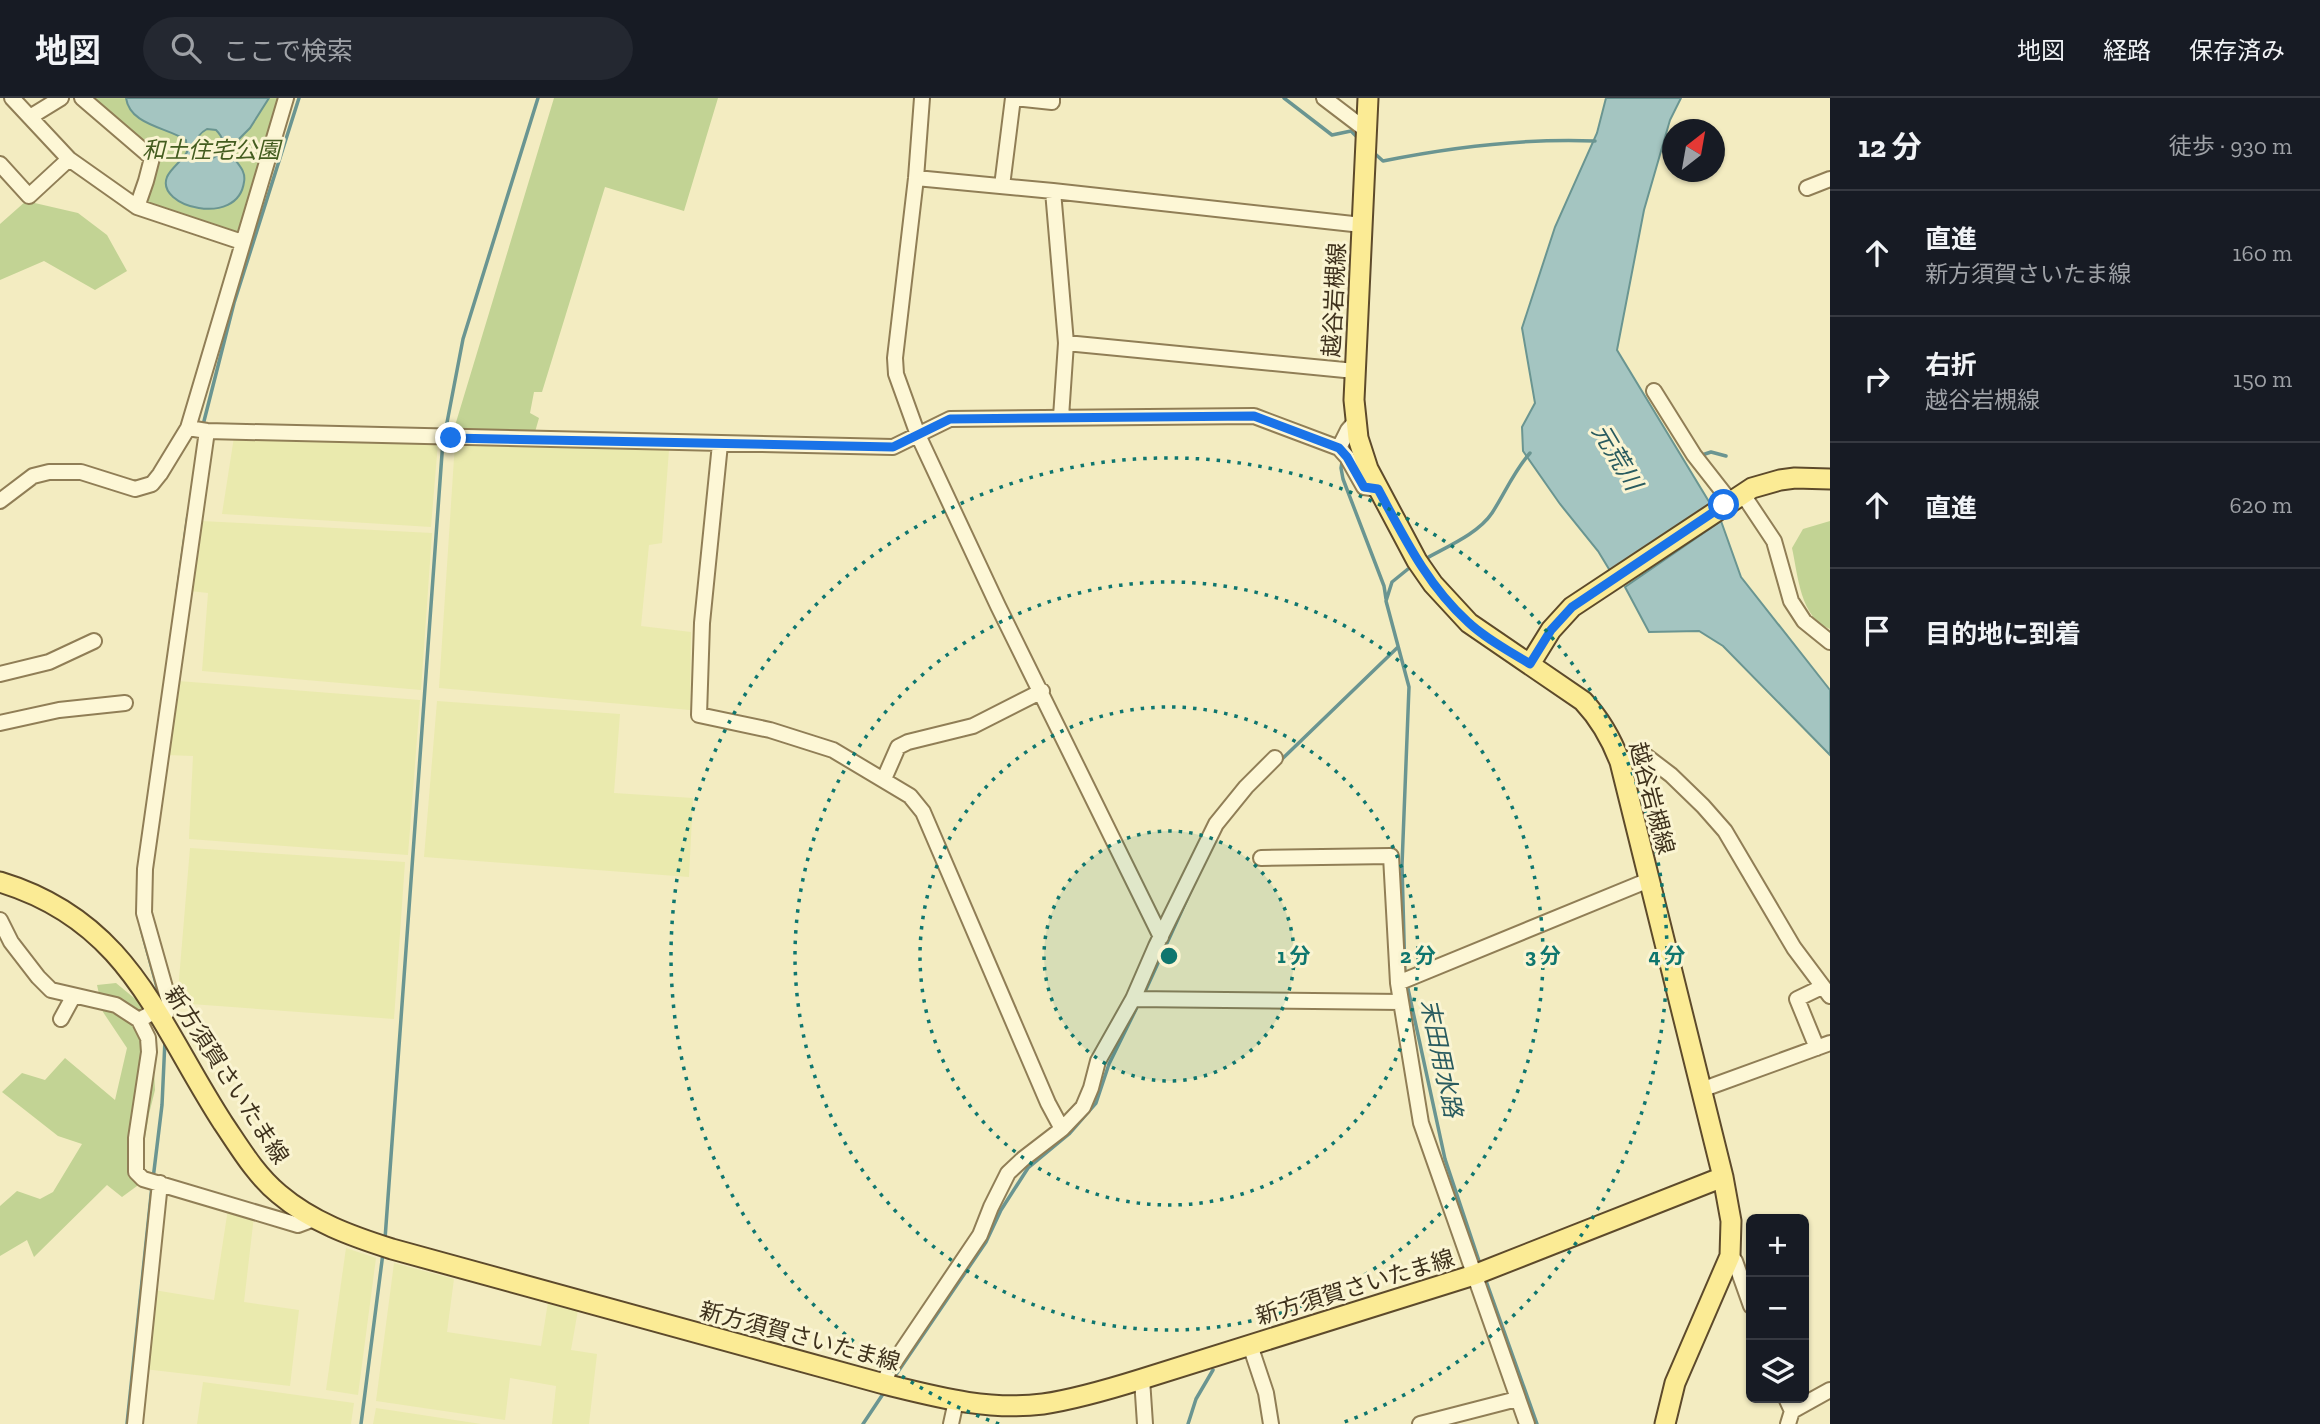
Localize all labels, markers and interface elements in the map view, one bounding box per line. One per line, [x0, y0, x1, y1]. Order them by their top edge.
search box [143, 17, 633, 80]
icon: search [167, 29, 205, 67]
text: 地図 [35, 31, 101, 70]
text: ここで検索 [223, 35, 353, 67]
text: 地図 [2017, 36, 2065, 65]
text: 経路 [2103, 36, 2151, 65]
text: 保存済み [2189, 36, 2285, 65]
north arrow [1662, 119, 1725, 182]
text: 12 分 [1858, 129, 1922, 165]
text: 徒歩 · 930 m [2169, 132, 2292, 160]
park label: 和土住宅公園 [142, 136, 283, 164]
text: 直進 [1925, 223, 1977, 255]
icon: ahead [1858, 234, 1896, 272]
text: 160 m [2233, 239, 2292, 267]
street label: 越谷岩槻線 [1317, 242, 1351, 358]
text: 新方須賀さいたま線 [1925, 260, 2131, 288]
text: 右折 [1925, 349, 1977, 381]
icon: right [1858, 360, 1896, 398]
text: 150 m [2233, 365, 2292, 393]
text: 越谷岩槻線 [1925, 386, 2040, 414]
water label: 元荒川 [1586, 418, 1650, 498]
route end [435, 422, 466, 453]
icon: ahead [1858, 486, 1896, 524]
route start [1708, 489, 1739, 520]
text: 620 m [2230, 491, 2292, 519]
text: 直進 [1925, 492, 1977, 524]
icon: arrive [1858, 612, 1896, 650]
text: 目的地に到着 [1925, 618, 2081, 650]
street label: 越谷岩槻線 [1624, 739, 1680, 857]
text: 1 分 [1277, 943, 1311, 968]
text: 2 分 [1400, 943, 1436, 968]
text: 3 分 [1525, 943, 1561, 968]
text: 4 分 [1649, 943, 1685, 968]
centre of rings [1157, 944, 1181, 968]
street label: 新方須賀さいたま線 [159, 981, 295, 1169]
water label: 末田用水路 [1415, 996, 1469, 1122]
map controls [1746, 1214, 1809, 1403]
button: + [1746, 1214, 1809, 1277]
street label: 新方須賀さいたま線 [1252, 1243, 1458, 1331]
button: − [1746, 1277, 1809, 1340]
street label: 新方須賀さいたま線 [697, 1296, 903, 1376]
button: layers [1746, 1340, 1809, 1403]

